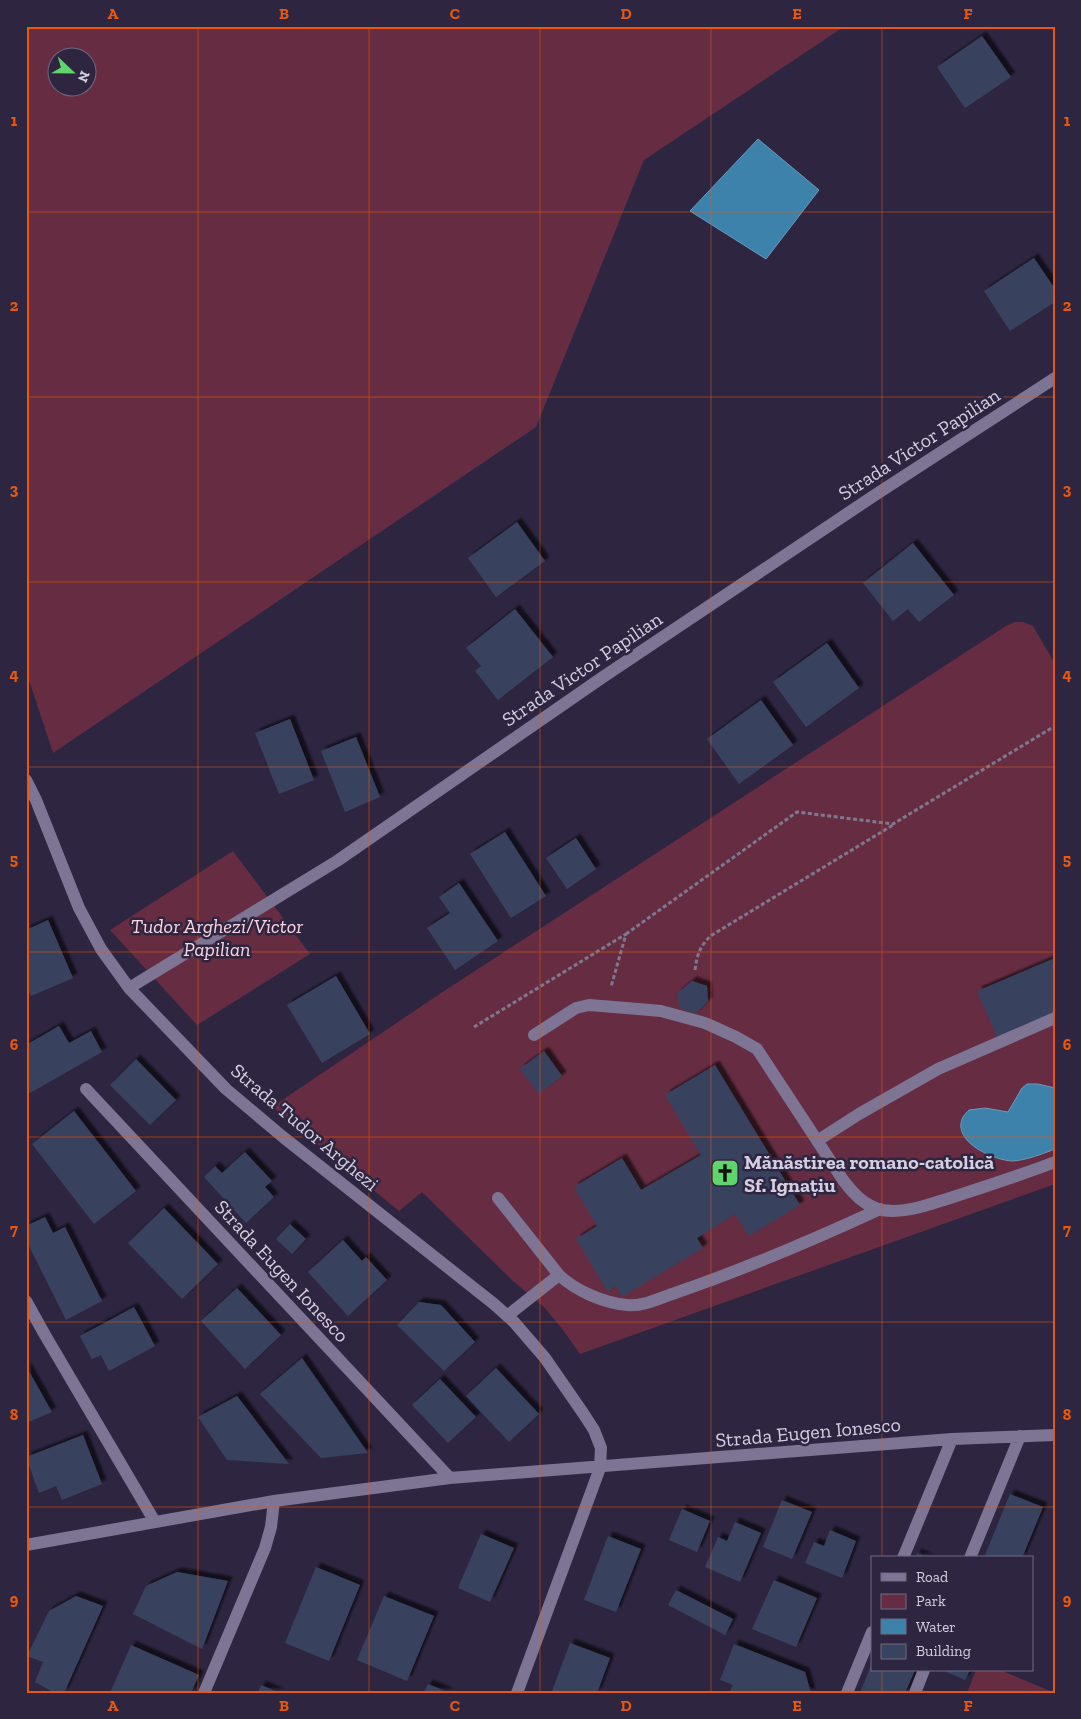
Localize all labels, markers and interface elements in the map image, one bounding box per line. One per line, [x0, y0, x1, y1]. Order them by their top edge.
text: A [108, 4, 119, 23]
text: B [279, 4, 289, 23]
text: C [450, 4, 460, 23]
text: D [620, 4, 632, 23]
text: E [792, 4, 802, 23]
text: F [963, 4, 973, 23]
north arrow [48, 48, 98, 98]
text: N [74, 69, 93, 85]
text: 1 [11, 111, 18, 130]
text: 1 [1064, 111, 1071, 130]
text: 2 [10, 296, 19, 315]
text: 2 [1063, 296, 1072, 315]
street label: Strada Victor Papilian [834, 382, 1005, 505]
text: 3 [10, 480, 19, 499]
text: 3 [1063, 480, 1072, 499]
street label: Strada Victor Papilian [497, 606, 667, 732]
text: 4 [9, 665, 19, 684]
text: 4 [1062, 665, 1072, 684]
text: 5 [10, 850, 18, 869]
text: 5 [1063, 850, 1071, 869]
park label: Tudor Arghezi/Victor Papilian [131, 914, 303, 961]
text: 6 [10, 1035, 19, 1054]
text: 6 [1063, 1035, 1072, 1054]
street label: Strada Tudor Arghezi [226, 1058, 384, 1196]
place label: Mănăstirea romano-catolică Sf. Ignațiu [744, 1150, 994, 1197]
church icon: Mănăstirea romano-catolică Sf. Ignațiu [710, 1158, 740, 1188]
street label: Strada Eugen Ionesco [210, 1195, 354, 1347]
text: 7 [10, 1220, 18, 1239]
text: 7 [1063, 1220, 1071, 1239]
text: 8 [10, 1405, 19, 1424]
text: 8 [1063, 1405, 1072, 1424]
street label: Strada Eugen Ionesco [714, 1412, 902, 1452]
legend [871, 1556, 1034, 1672]
text: Road [916, 1568, 949, 1586]
text: 9 [10, 1590, 19, 1609]
text: 9 [1063, 1590, 1072, 1609]
text: Park [916, 1592, 946, 1610]
text: Water [916, 1618, 956, 1636]
text: Building [916, 1642, 971, 1660]
text: A [108, 1696, 119, 1715]
text: B [279, 1696, 289, 1715]
text: C [450, 1696, 460, 1715]
text: D [620, 1696, 632, 1715]
text: E [792, 1696, 802, 1715]
text: F [963, 1696, 973, 1715]

